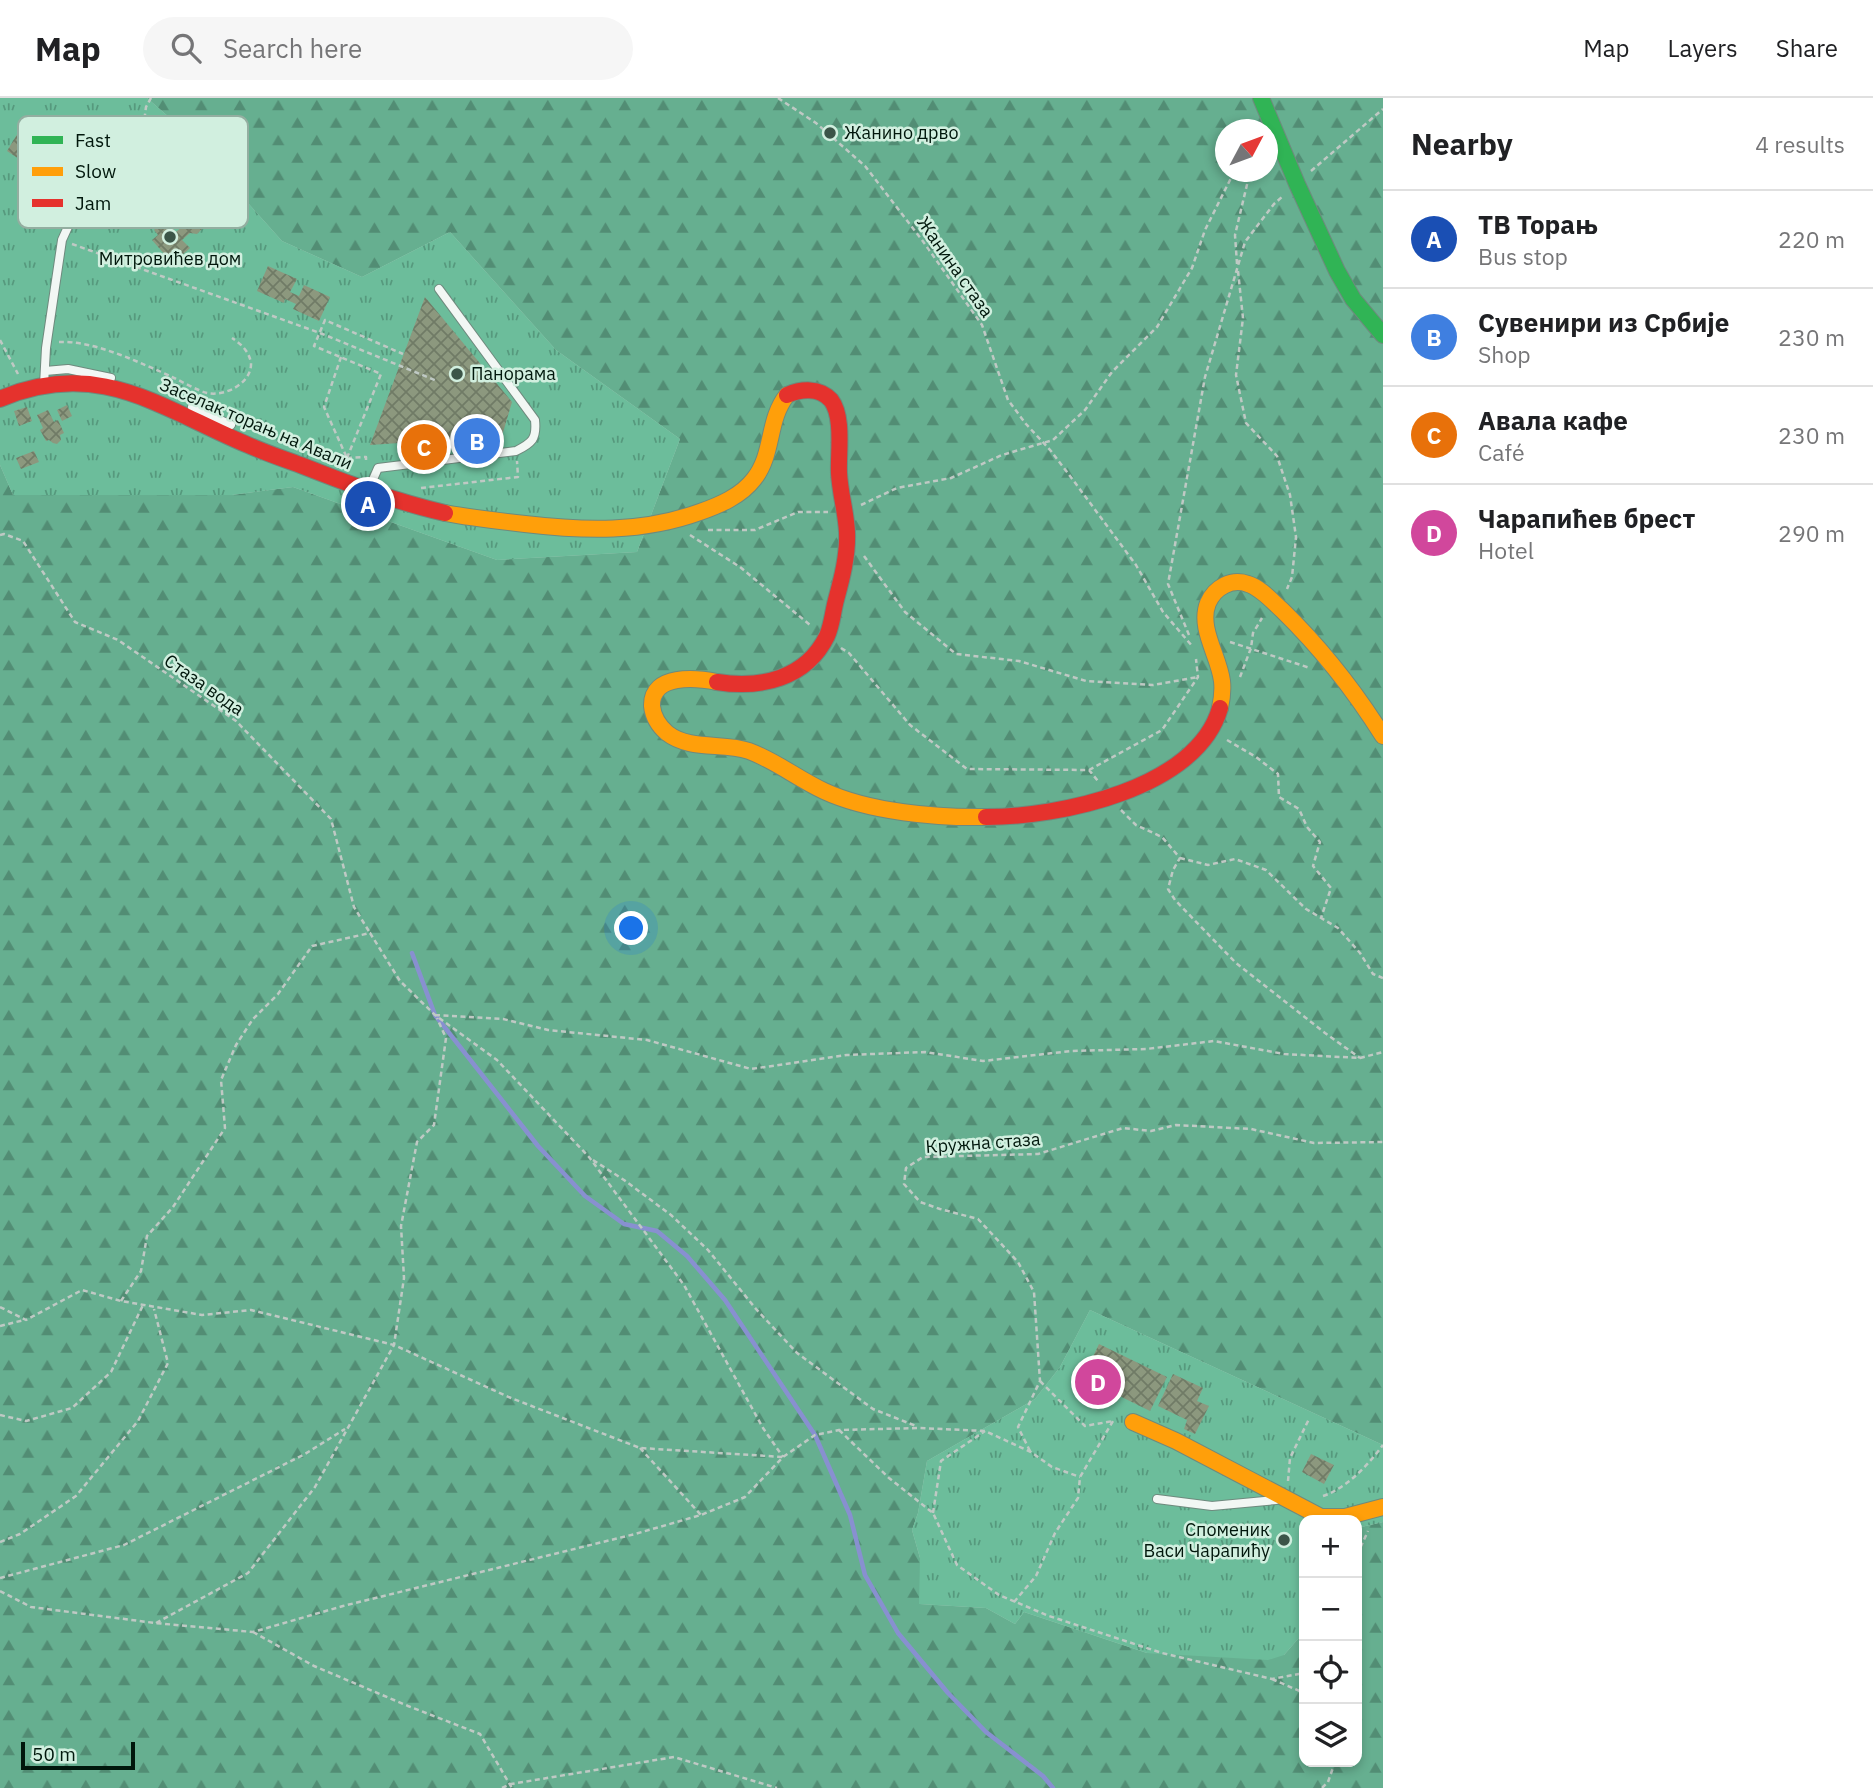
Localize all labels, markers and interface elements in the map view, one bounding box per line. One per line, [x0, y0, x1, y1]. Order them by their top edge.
search box [143, 17, 633, 80]
text: Map [35, 27, 101, 70]
icon: search [167, 29, 205, 67]
text: Search here [223, 31, 362, 65]
text: Map [1583, 32, 1630, 64]
text: Layers [1668, 32, 1738, 64]
text: Share [1776, 32, 1838, 64]
legend [18, 116, 248, 228]
north arrow [1215, 119, 1278, 182]
place label: Жанино дрво [844, 121, 959, 144]
text: Nearby [1411, 124, 1513, 163]
marker: Жанино дрво [822, 125, 838, 141]
text: Fast [75, 128, 111, 152]
text: 4 results [1755, 129, 1845, 159]
text: Slow [75, 159, 116, 183]
text: Jam [75, 191, 111, 215]
text: ТВ Торањ [1478, 207, 1598, 241]
street label: Жанина стаза [912, 212, 999, 322]
text: A [1426, 224, 1442, 254]
text: 220 m [1778, 224, 1845, 254]
marker: Митровићев дом [162, 229, 178, 245]
text: Bus stop [1478, 241, 1568, 271]
place label: Митровићев дом [99, 247, 241, 270]
text: Сувенири из Србије [1478, 305, 1729, 339]
text: B [1426, 322, 1442, 352]
text: 230 m [1778, 322, 1845, 352]
text: Shop [1478, 339, 1531, 369]
place label: Панорама [471, 362, 556, 385]
marker: Панорама [449, 366, 465, 382]
street label: Заселак торањ на Авали [156, 372, 356, 475]
text: Авала кафе [1478, 403, 1628, 437]
pin: B [454, 415, 500, 467]
text: C [1427, 420, 1441, 450]
text: 230 m [1778, 420, 1845, 450]
pin: C [401, 421, 447, 473]
text: Café [1478, 437, 1525, 467]
pin: A [345, 478, 391, 530]
text: Чарапићев брест [1478, 501, 1695, 535]
text: D [1426, 518, 1442, 548]
text: 290 m [1778, 518, 1845, 548]
text: Hotel [1478, 535, 1534, 565]
street label: Стаза вода [160, 649, 249, 721]
your location [614, 911, 648, 945]
street label: Кружна стаза [925, 1127, 1042, 1158]
pin: D [1075, 1356, 1121, 1408]
map controls [1299, 1515, 1362, 1767]
button: + [1299, 1515, 1362, 1578]
place label: Споменик Васи Чарапићу [1144, 1518, 1270, 1562]
marker: Споменик Васи Чарапићу [1276, 1532, 1292, 1548]
button: − [1299, 1578, 1362, 1641]
button: locate [1299, 1641, 1362, 1704]
button: layers [1299, 1704, 1362, 1767]
scale bar [21, 1739, 135, 1771]
text: 50 m [32, 1742, 76, 1766]

